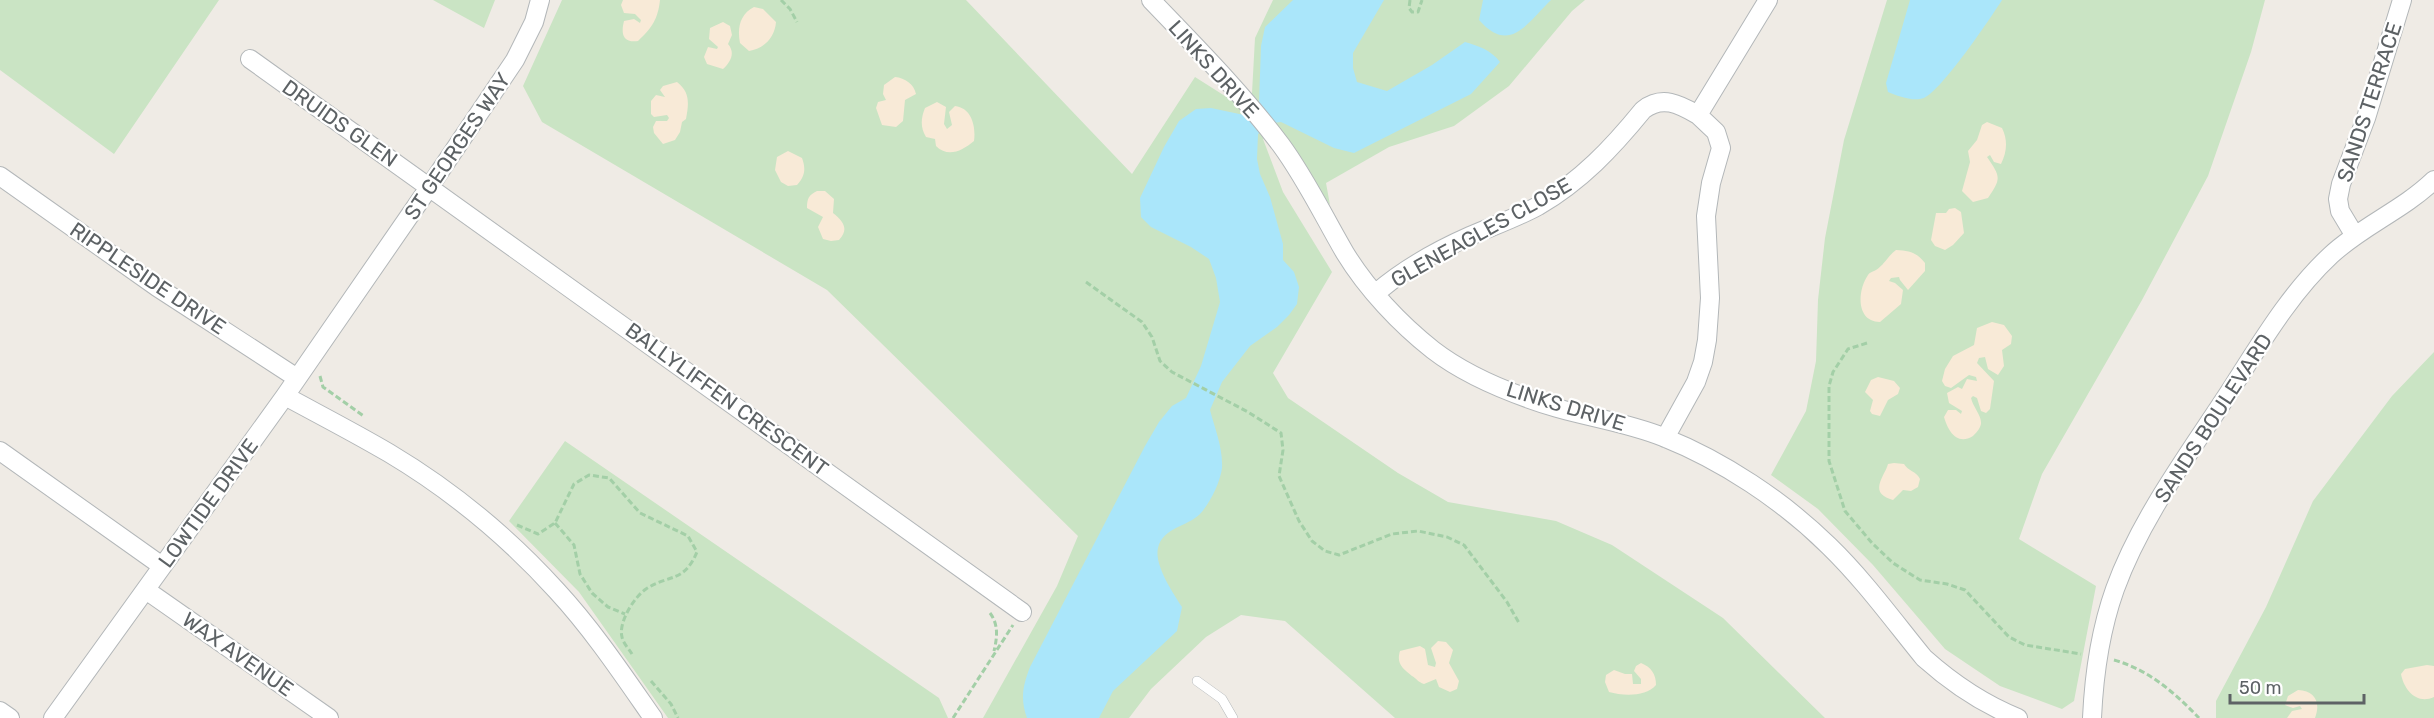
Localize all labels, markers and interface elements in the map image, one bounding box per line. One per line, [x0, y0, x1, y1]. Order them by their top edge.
street label: LINKS DRIVE [1164, 15, 1264, 123]
street label: SANDS TERRACE [2331, 19, 2407, 185]
street label: ST GEORGES WAY [399, 68, 515, 224]
street label: DRUIDS GLEN [278, 74, 402, 172]
street label: GLENEAGLES CLOSE [1386, 172, 1576, 292]
street label: RIPPLESIDE DRIVE [65, 217, 231, 339]
street label: BALLYLIFFEN CRESCENT [621, 317, 833, 481]
street label: SANDS BOULEVARD [2149, 329, 2277, 507]
street label: LINKS DRIVE [1503, 376, 1629, 436]
street label: LOWTIDE DRIVE [153, 434, 263, 572]
street label: WAX AVENUE [178, 607, 298, 701]
scale bar [2230, 667, 2364, 705]
text: 50 m [2239, 677, 2282, 699]

